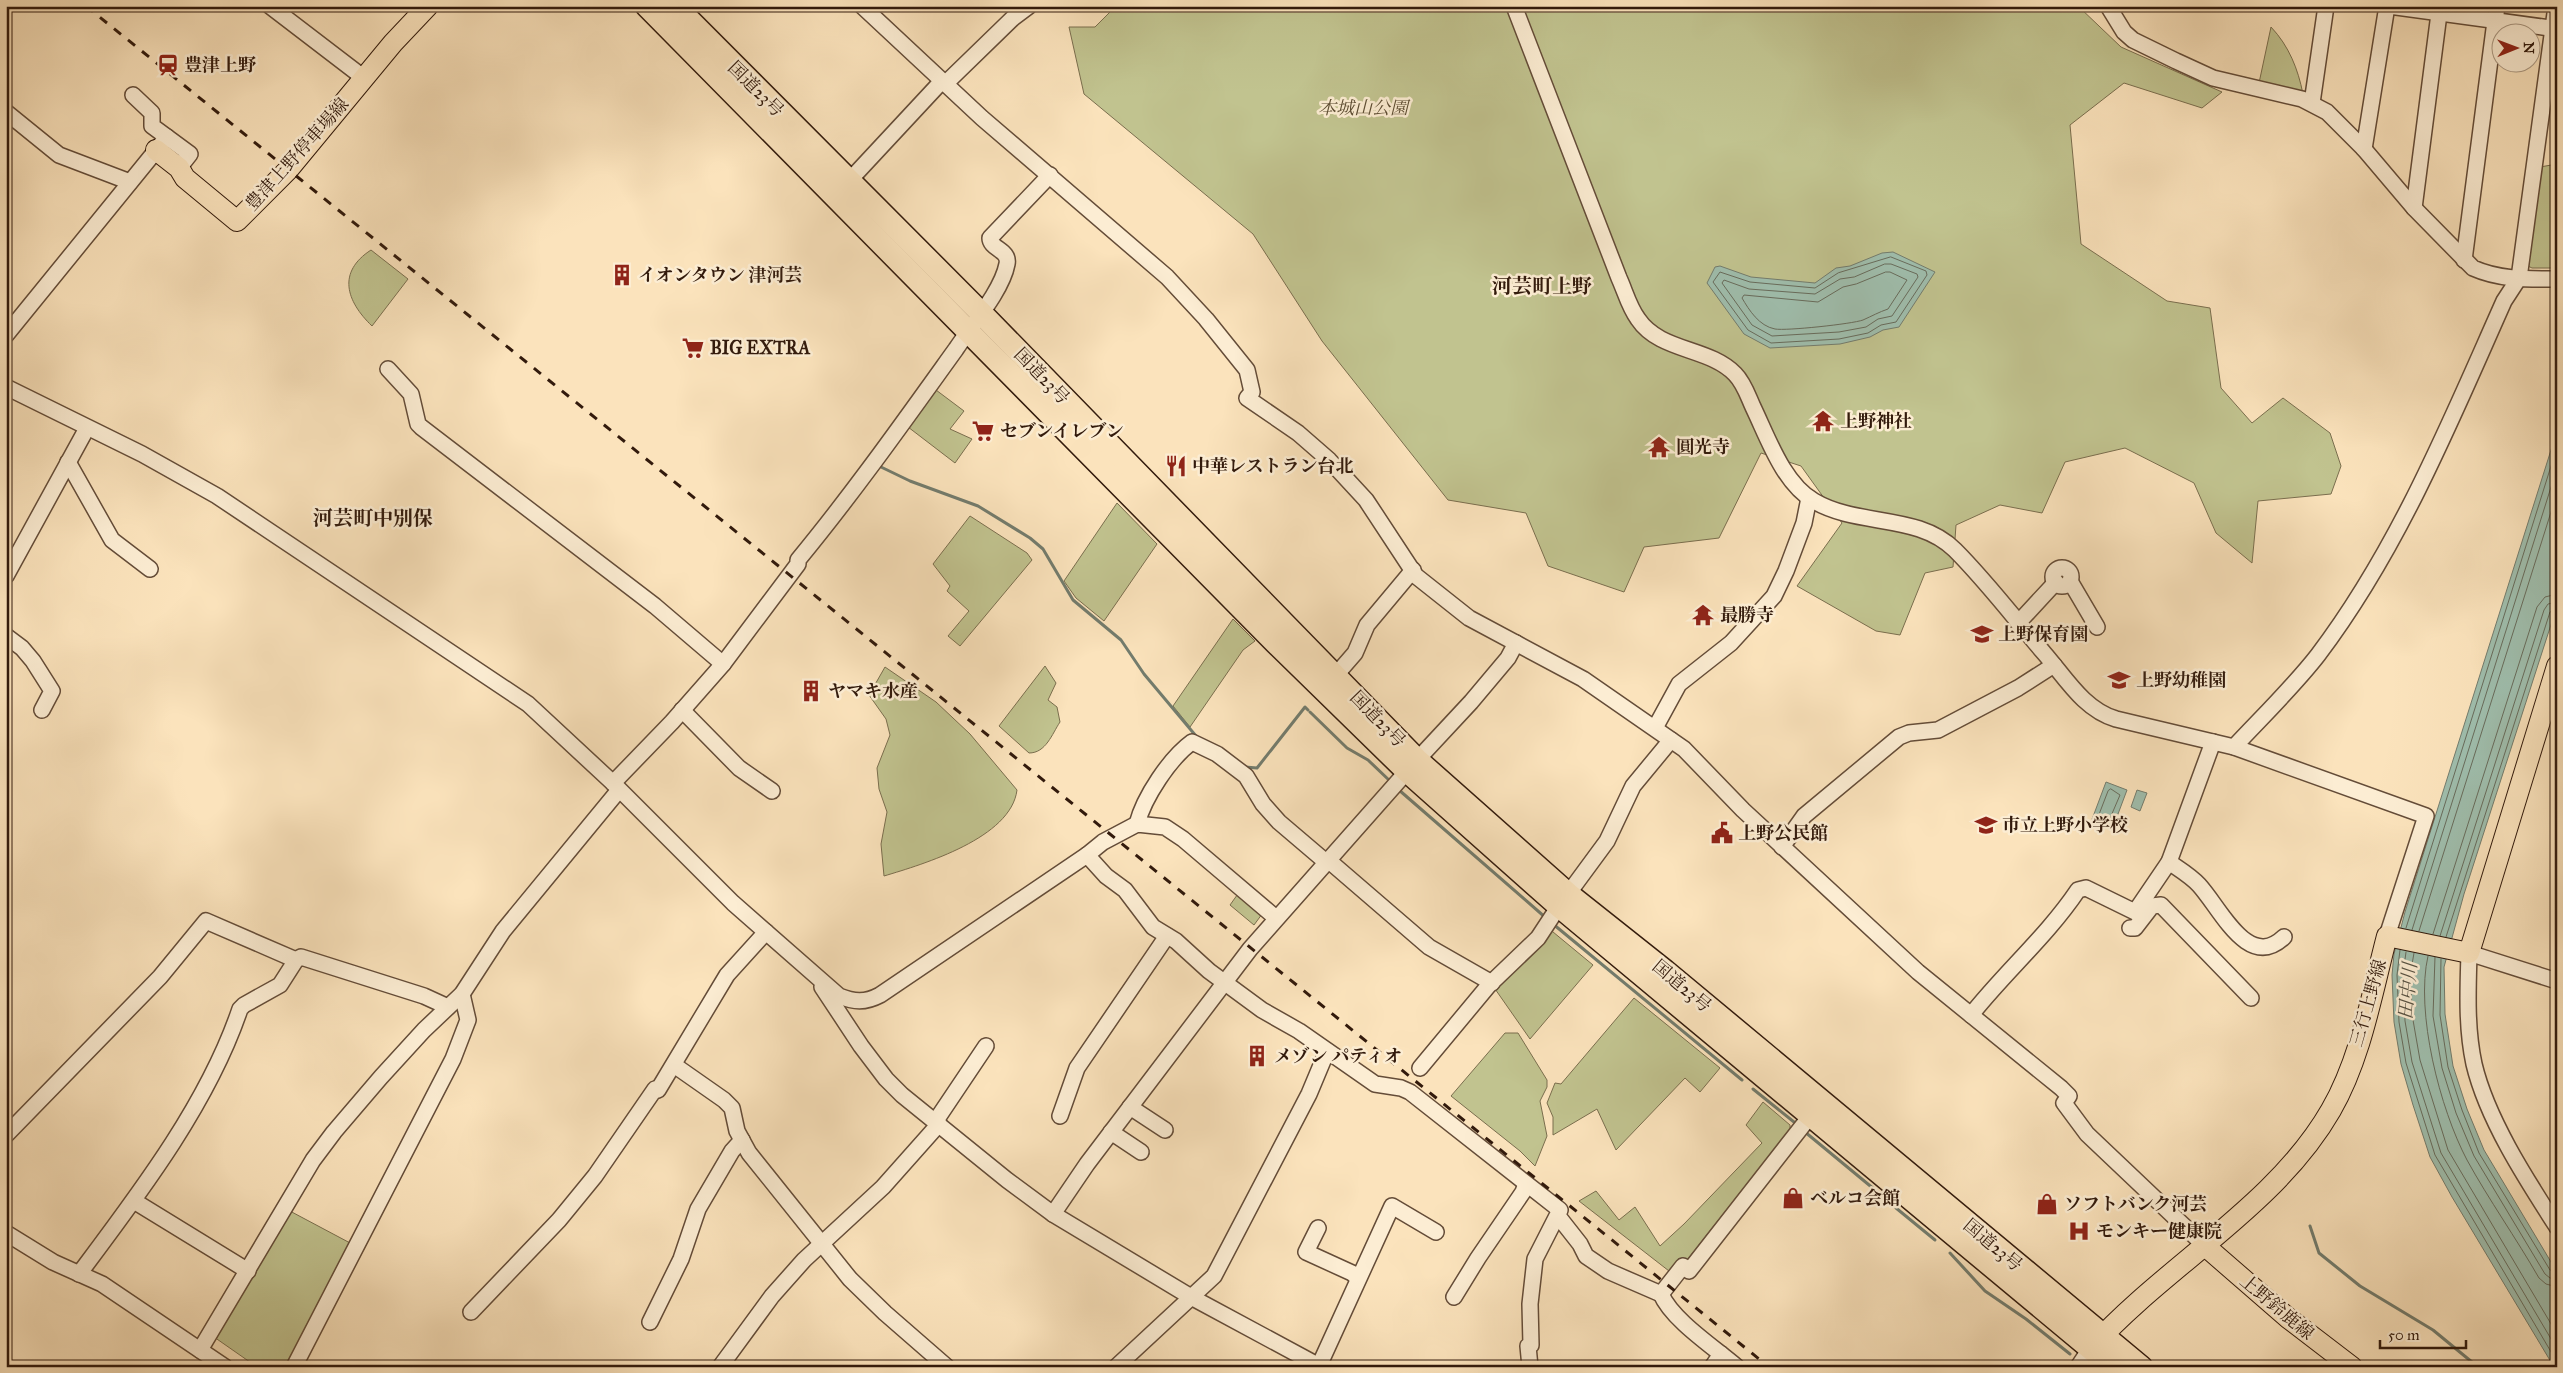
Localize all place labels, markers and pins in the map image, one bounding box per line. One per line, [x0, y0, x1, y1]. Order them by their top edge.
station icon: 豊津上野 [155, 52, 181, 78]
place label: 豊津上野 [184, 54, 257, 76]
building icon: イオンタウン 津河芸 [609, 262, 635, 288]
place label: イオンタウン 津河芸 [638, 264, 803, 286]
supermarket icon: BIG EXTRA [680, 335, 706, 361]
place label: BIG EXTRA [710, 337, 811, 359]
temple icon: 上野神社 [1810, 408, 1836, 434]
place label: 上野神社 [1840, 410, 1912, 432]
supermarket icon: セブンイレブン [970, 418, 996, 444]
place label: セブンイレブン [1000, 420, 1124, 442]
temple icon: 圓光寺 [1646, 434, 1672, 460]
place label: 圓光寺 [1676, 436, 1730, 458]
restaurant icon: 中華レストラン台北 [1163, 453, 1189, 479]
place label: 中華レストラン台北 [1192, 455, 1353, 477]
temple icon: 最勝寺 [1690, 602, 1716, 628]
place label: 最勝寺 [1720, 604, 1774, 626]
school or university icon: 上野保育園 [1969, 621, 1995, 647]
place label: 上野保育園 [1998, 623, 2088, 645]
school or university icon: 上野幼稚園 [2106, 667, 2132, 693]
place label: 上野幼稚園 [2136, 669, 2226, 691]
building icon: ヤマキ水産 [798, 678, 824, 704]
place label: ヤマキ水産 [828, 680, 918, 702]
school or university icon: 市立上野小学校 [1973, 812, 1999, 838]
place label: 市立上野小学校 [2002, 814, 2128, 836]
public building icon: 上野公民館 [1709, 820, 1735, 846]
place label: 上野公民館 [1738, 822, 1828, 844]
building icon: メゾン パティオ [1244, 1043, 1270, 1069]
place label: メゾン パティオ [1274, 1045, 1402, 1067]
shop icon: ベルコ会館 [1780, 1185, 1806, 1211]
place label: ベルコ会館 [1810, 1187, 1900, 1209]
shop icon: ソフトバンク河芸 [2034, 1191, 2060, 1217]
place label: ソフトバンク河芸 [2064, 1193, 2207, 1215]
hospital icon: モンキー健康院 [2066, 1218, 2092, 1244]
place label: モンキー健康院 [2096, 1220, 2222, 1242]

